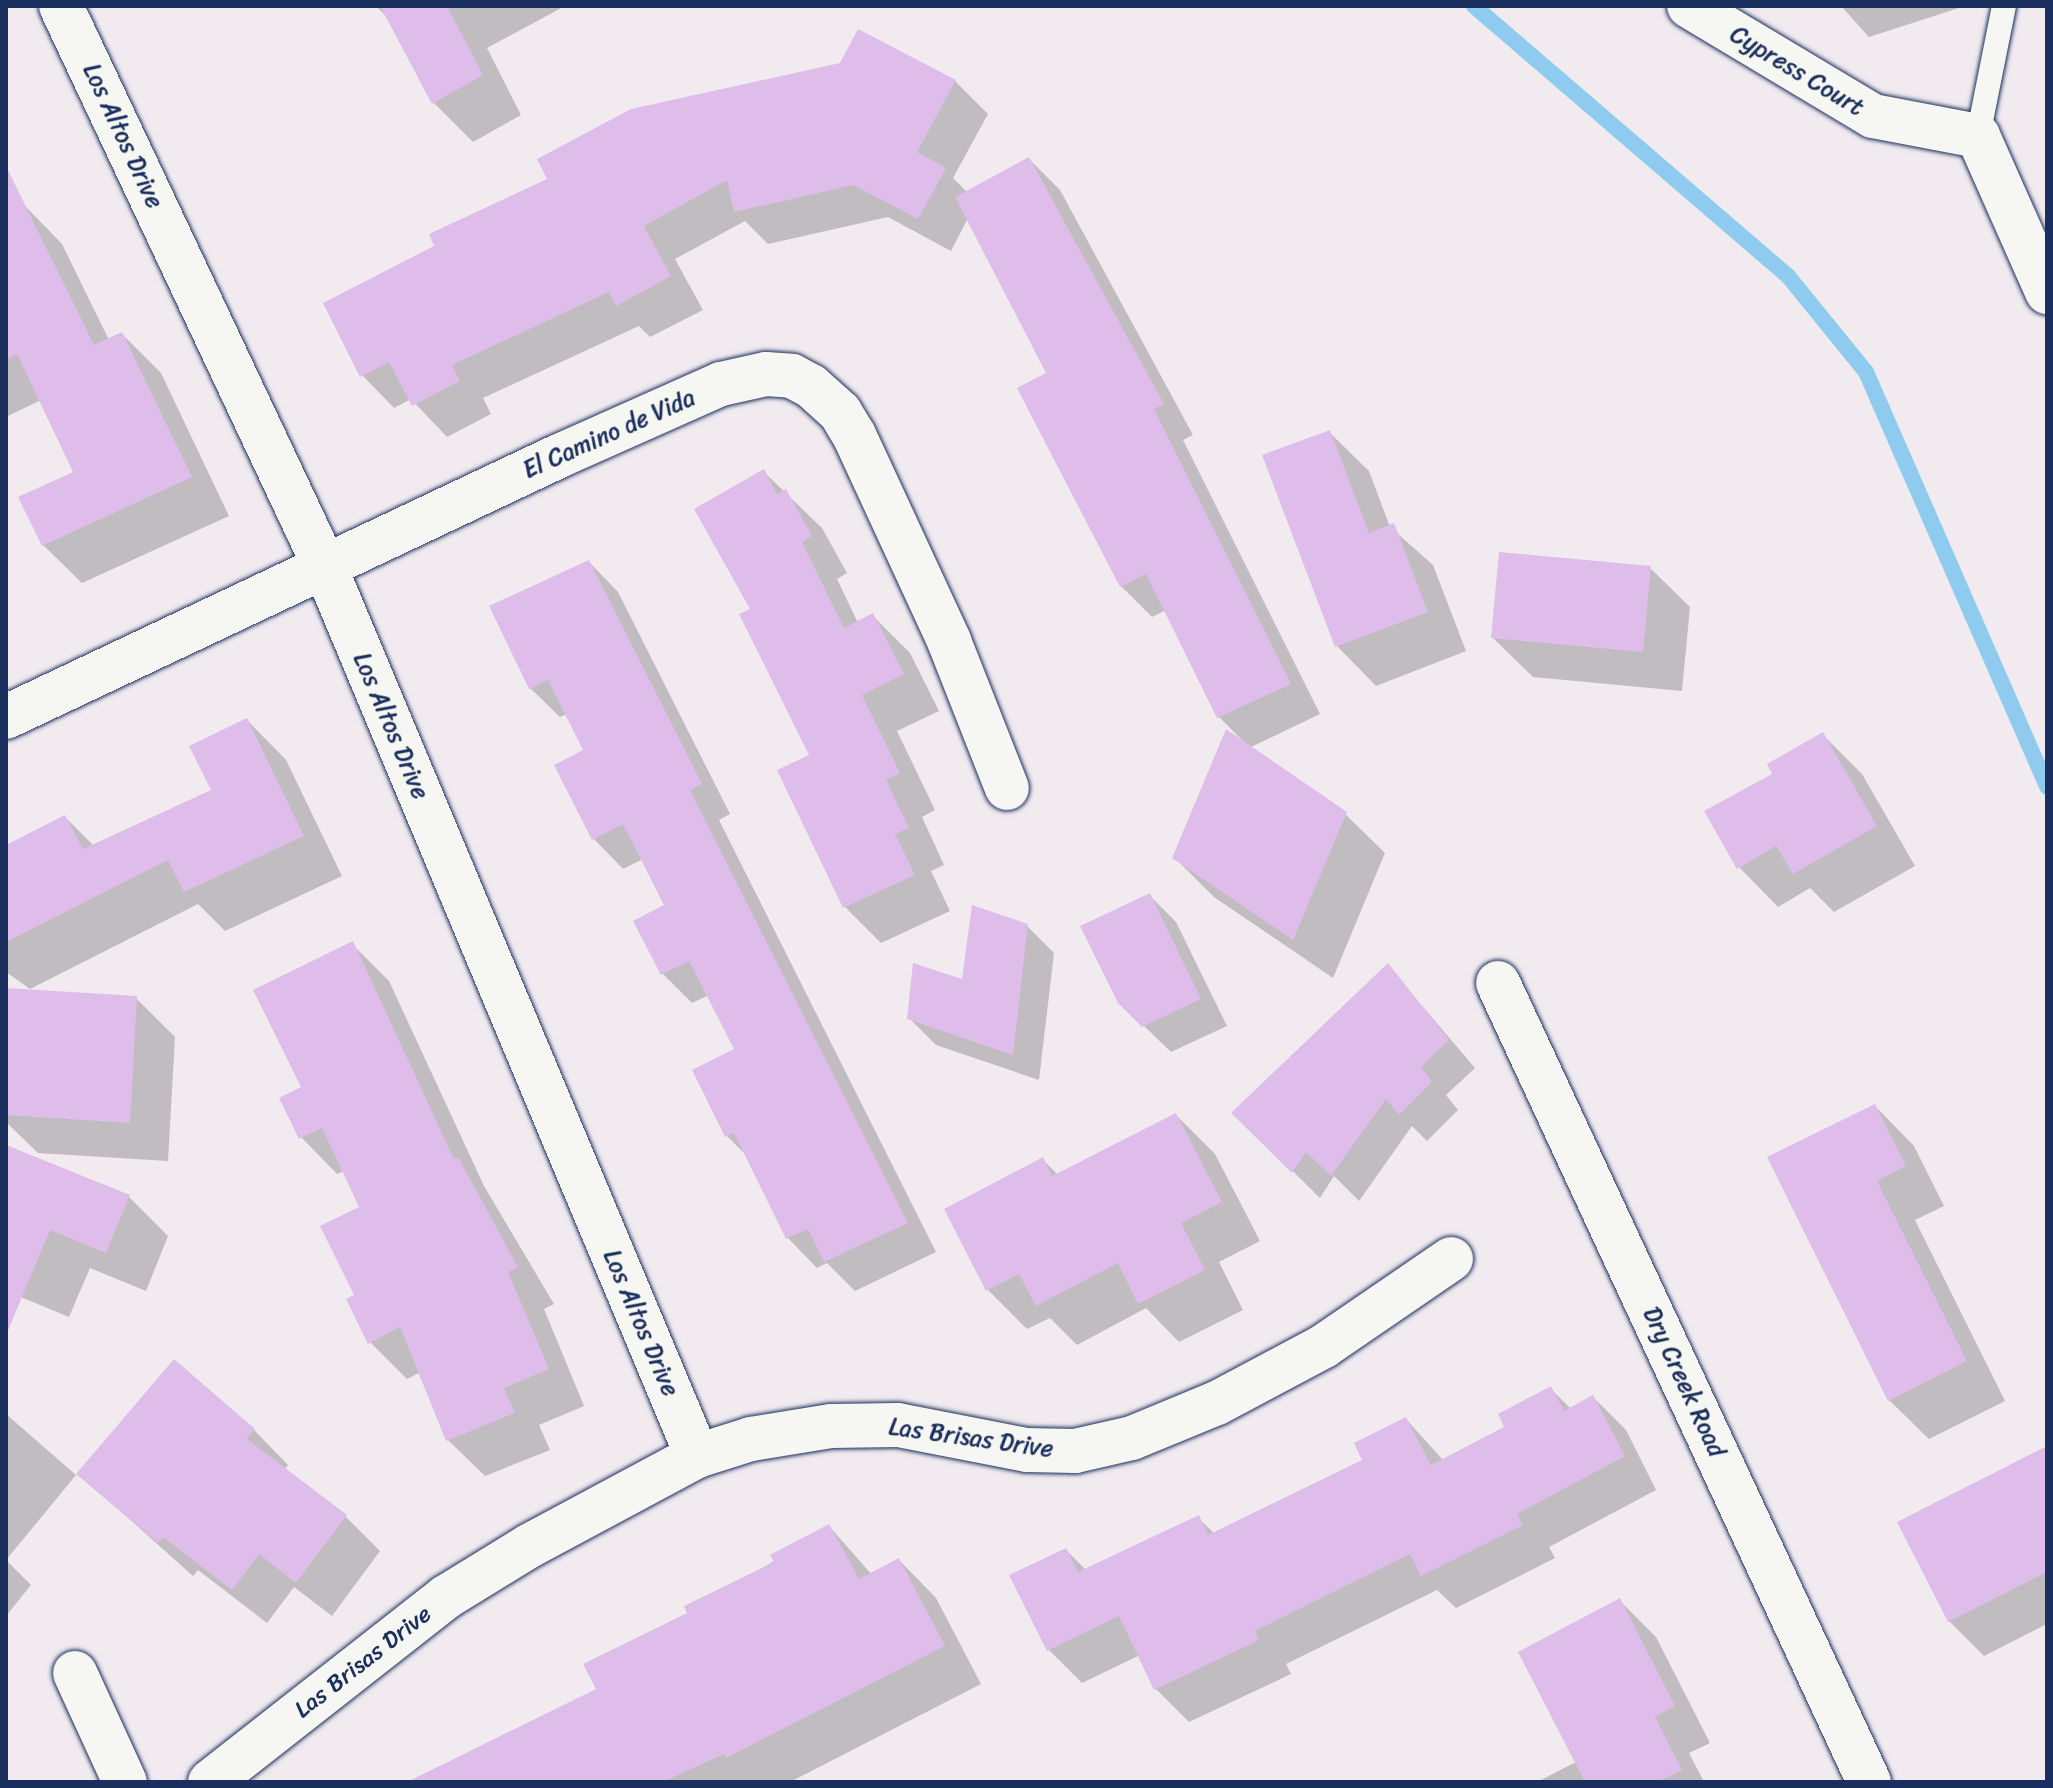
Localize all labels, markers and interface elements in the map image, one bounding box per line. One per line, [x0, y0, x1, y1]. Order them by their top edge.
street label: Cypress Court [1725, 20, 1869, 122]
street label: Los Altos Drive [77, 59, 169, 213]
street label: El Camino de Vida [518, 383, 700, 485]
street label: Los Altos Drive [347, 648, 435, 804]
street label: Los Altos Drive [597, 1245, 685, 1401]
street label: Dry Creek Road [1637, 1302, 1731, 1462]
street label: Las Brisas Drive [887, 1412, 1055, 1464]
street label: Las Brisas Drive [289, 1600, 437, 1724]

